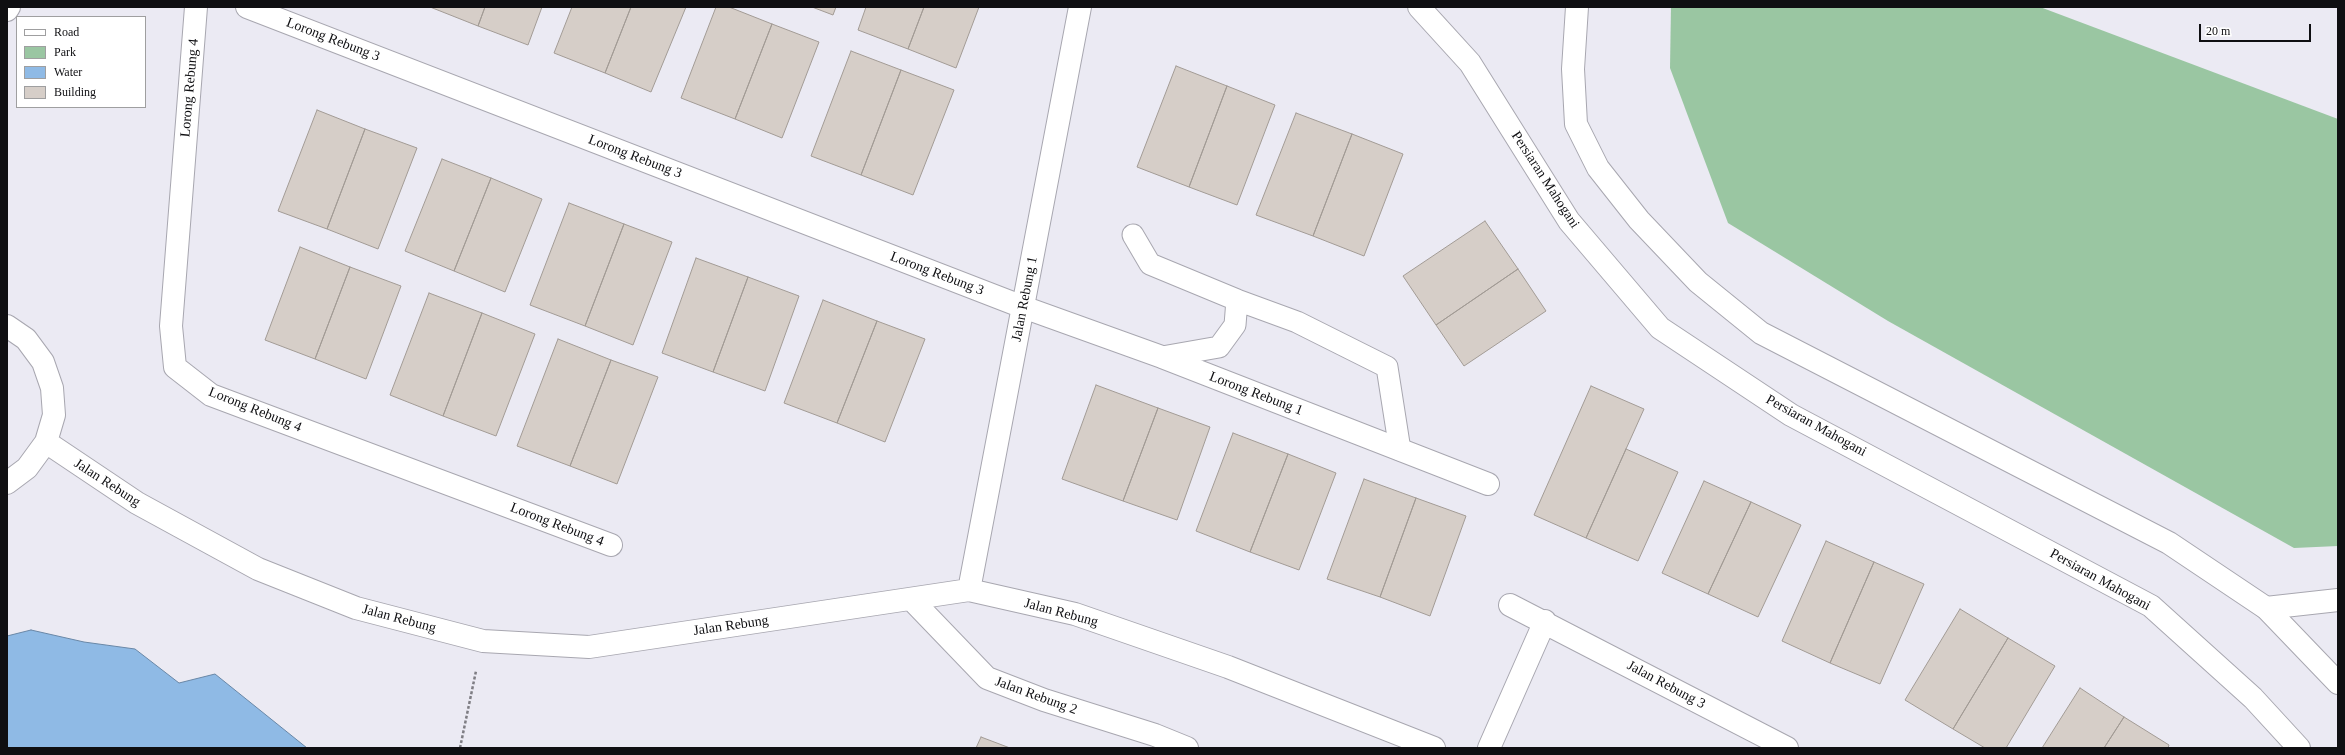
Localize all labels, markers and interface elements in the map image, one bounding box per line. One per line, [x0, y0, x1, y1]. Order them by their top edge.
street label: Lorong Rebung 3 [284, 14, 382, 66]
legend [16, 16, 146, 108]
scale bar [2201, 16, 2313, 42]
text: 20 m [2206, 24, 2230, 38]
text: Road [54, 25, 79, 39]
street label: Lorong Rebung 4 [177, 38, 203, 138]
text: Park [54, 45, 76, 59]
text: Water [54, 65, 82, 79]
text: Building [54, 85, 96, 99]
street label: Persiaran Mahogani [1507, 128, 1583, 232]
street label: Lorong Rebung 3 [586, 131, 684, 183]
street label: Lorong Rebung 3 [888, 248, 986, 300]
street label: Jalan Rebung 1 [1009, 255, 1041, 343]
street label: Lorong Rebung 1 [1207, 368, 1305, 420]
street label: Lorong Rebung 4 [206, 384, 304, 436]
street label: Persiaran Mahogani [1763, 391, 1869, 461]
street label: Jalan Rebung [71, 455, 143, 511]
street label: Lorong Rebung 4 [508, 499, 606, 551]
street label: Persiaran Mahogani [2047, 545, 2153, 615]
street label: Jalan Rebung [1022, 595, 1100, 631]
street label: Jalan Rebung [360, 601, 438, 637]
street label: Jalan Rebung [692, 612, 770, 640]
street label: Jalan Rebung 3 [1624, 657, 1708, 713]
street label: Jalan Rebung 2 [993, 673, 1079, 719]

